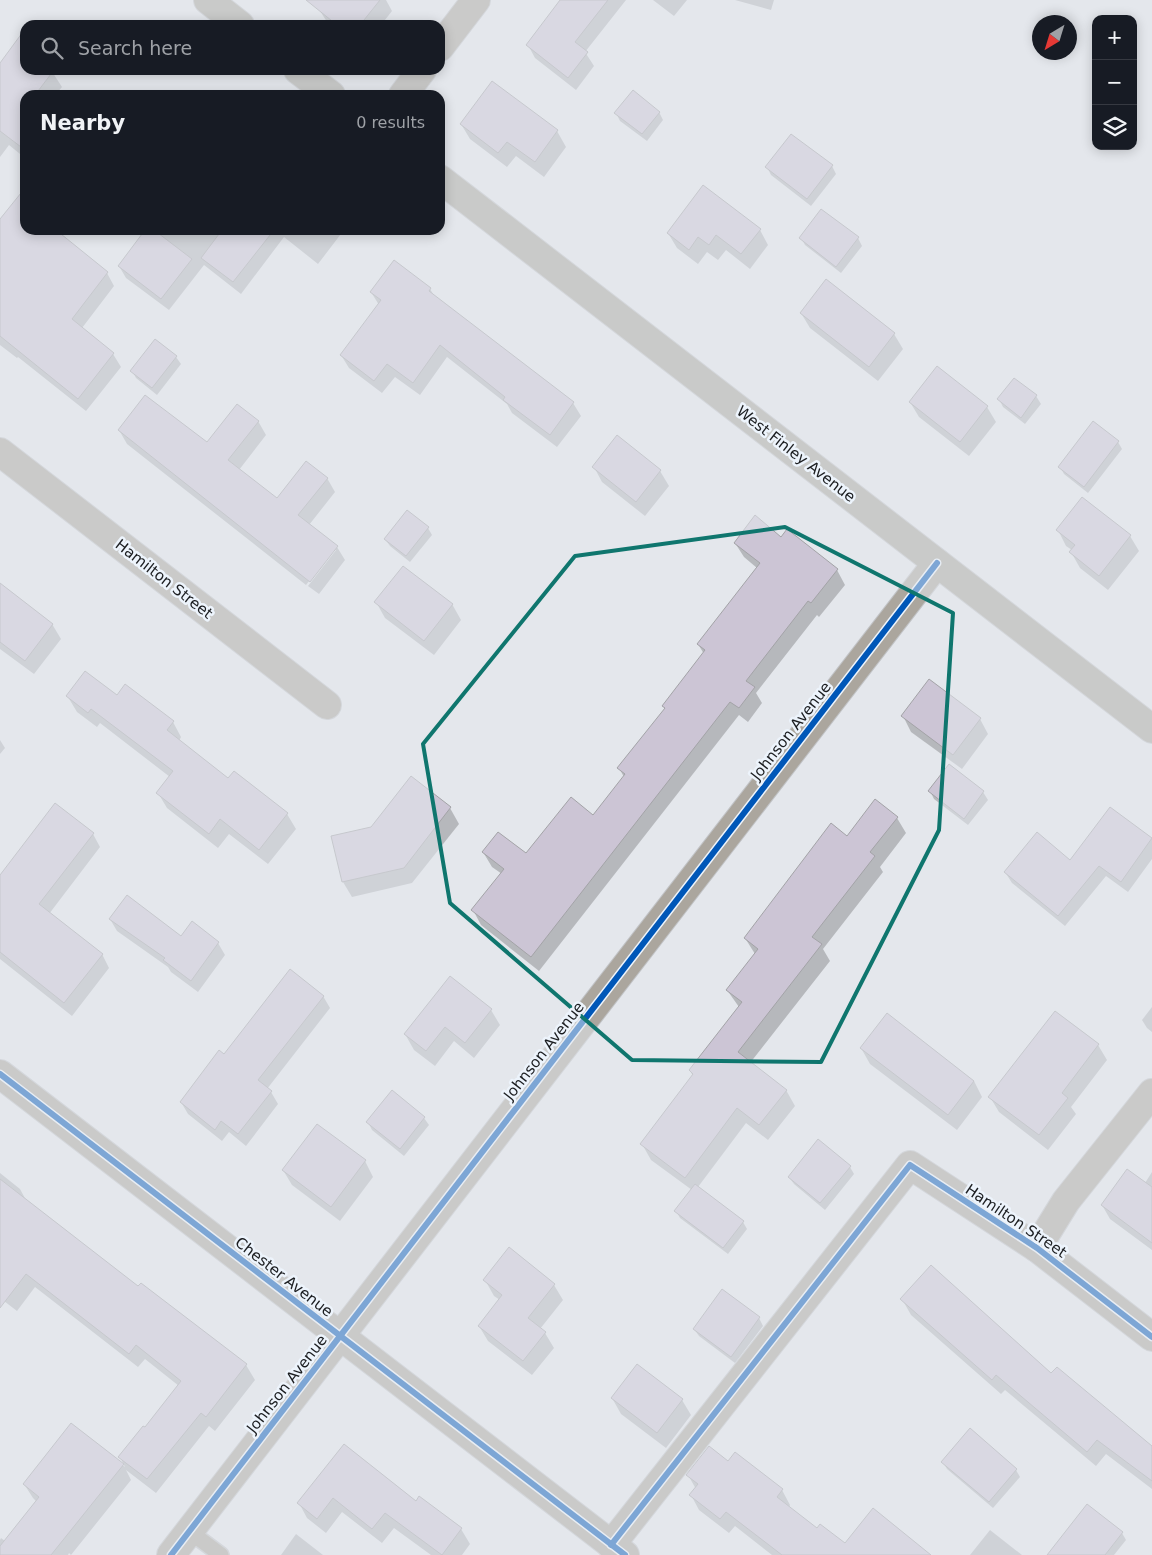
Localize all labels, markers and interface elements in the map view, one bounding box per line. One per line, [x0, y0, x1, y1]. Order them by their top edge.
north arrow [1032, 15, 1077, 60]
map controls [1092, 15, 1137, 150]
button: + [1092, 15, 1137, 60]
search box [20, 20, 445, 75]
icon: search [38, 34, 66, 62]
text: Search here [78, 37, 192, 59]
button: − [1092, 60, 1137, 105]
button: layers [1092, 105, 1137, 150]
text: Nearby [40, 111, 125, 135]
text: 0 results [356, 113, 425, 132]
street label: West Finley Avenue [733, 402, 859, 506]
street label: Hamilton Street [112, 535, 216, 623]
street label: Johnson Avenue [746, 678, 835, 784]
street label: Johnson Avenue [499, 998, 588, 1104]
street label: Hamilton Street [962, 1180, 1070, 1262]
street label: Chester Avenue [232, 1233, 336, 1321]
street label: Johnson Avenue [242, 1331, 331, 1437]

